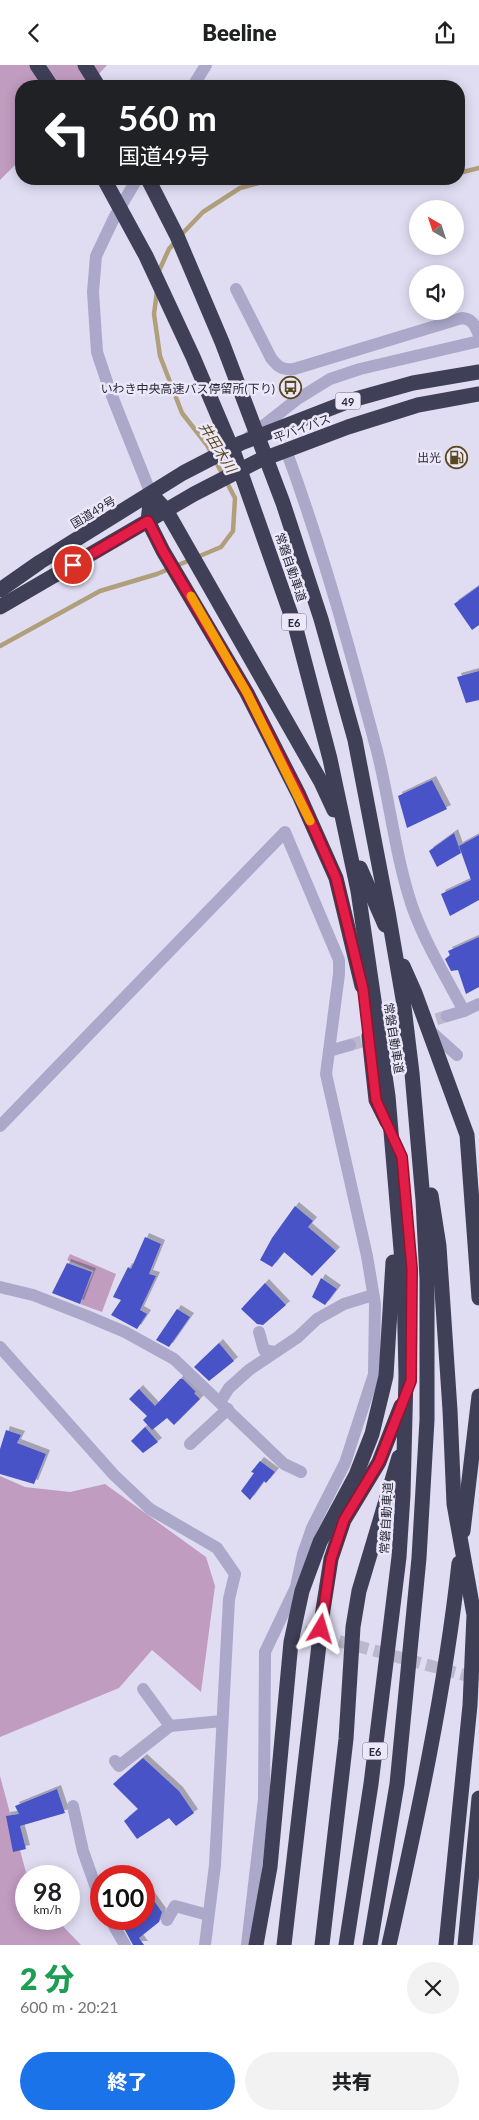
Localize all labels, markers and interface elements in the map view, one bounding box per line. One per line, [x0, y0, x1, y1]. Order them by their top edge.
icon: back [20, 19, 48, 47]
text: Beeline [202, 19, 277, 46]
icon: share [431, 19, 459, 47]
text: 560 m [118, 96, 217, 138]
icon: left [35, 100, 100, 165]
text: 国道49号 [118, 142, 210, 169]
north arrow [409, 200, 464, 255]
map controls [409, 200, 464, 320]
button: sound [409, 265, 464, 320]
bus stop icon: いわき中央高速バス停留所(下り) [279, 376, 303, 400]
place label: いわき中央高速バス停留所(下り) [101, 381, 275, 396]
road number: 49 [336, 393, 360, 409]
street label: 平バイパス [271, 411, 333, 445]
water label: 井田木川 [196, 419, 241, 477]
fuel station icon: 出光 [445, 445, 469, 469]
place label: 出光 [417, 450, 441, 465]
street label: 国道49号 [68, 493, 118, 531]
street label: 常磐自動車道 [272, 531, 310, 603]
pin [52, 544, 94, 586]
icon: arrive [59, 551, 87, 579]
road number: E6 [282, 613, 306, 631]
street label: 常磐自動車道 [381, 1001, 407, 1075]
street label: 常磐自動車道 [377, 1482, 395, 1554]
position arrow [294, 1602, 346, 1654]
road number: E6 [362, 1743, 388, 1759]
speed limit sign: 100 [90, 1865, 155, 1930]
text: 98 [33, 1876, 62, 1906]
text: km/h [33, 1902, 62, 1917]
text: 2 分 [20, 1960, 74, 1996]
button: close [407, 1962, 459, 2014]
text: 600 m · 20:21 [20, 1997, 119, 2016]
button: 終了 [20, 2052, 235, 2110]
button: 共有 [245, 2052, 459, 2110]

